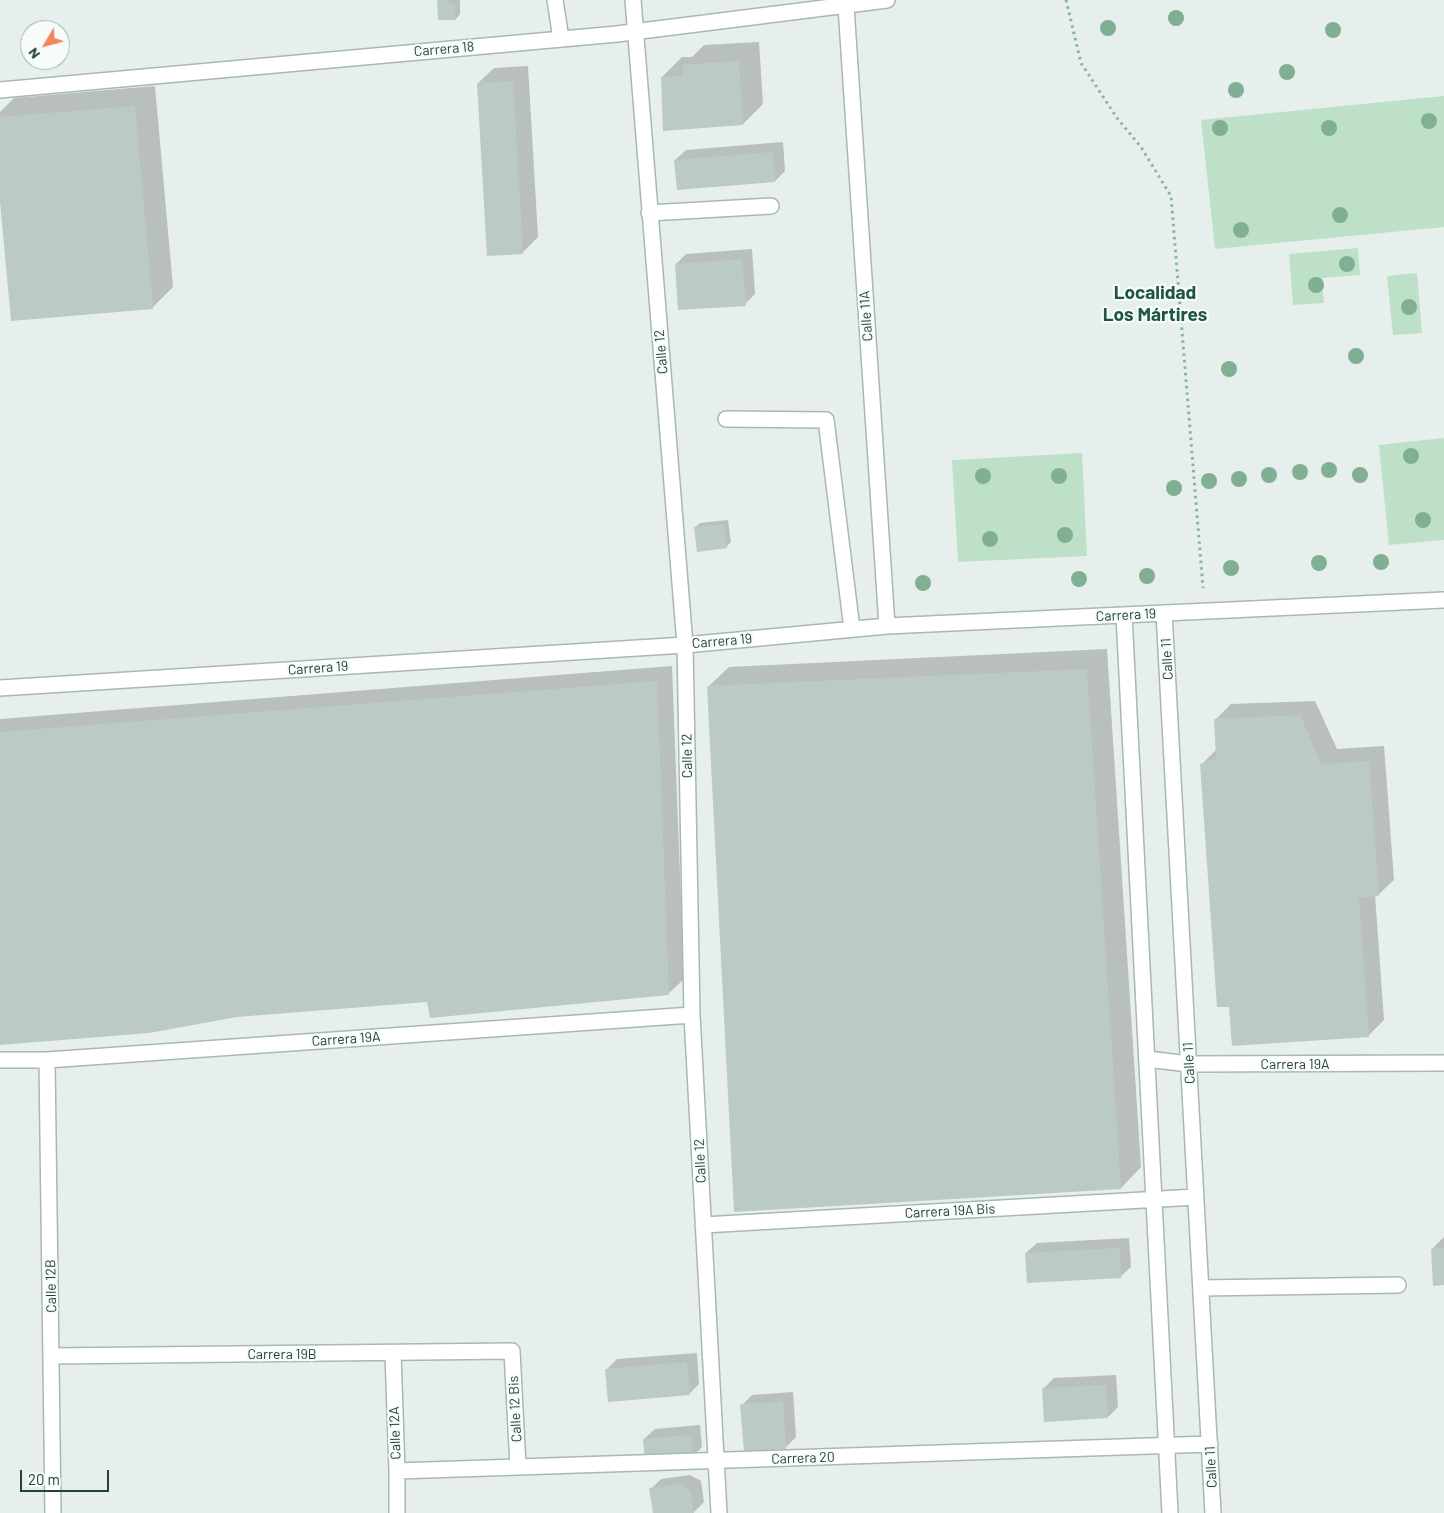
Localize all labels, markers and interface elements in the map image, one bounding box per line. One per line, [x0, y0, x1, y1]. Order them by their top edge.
north arrow [20, 20, 70, 70]
street label: Carrera 18 [413, 38, 475, 60]
text: N [24, 45, 43, 63]
district label: Localidad Los Mártires [1103, 282, 1207, 326]
street label: Calle 11A [856, 290, 876, 342]
street label: Calle 12 [651, 329, 671, 375]
street label: Carrera 19 [1095, 605, 1157, 625]
street label: Carrera 19 [691, 630, 753, 652]
street label: Calle 11 [1158, 638, 1176, 680]
street label: Carrera 19 [287, 658, 349, 678]
street label: Calle 12 [678, 734, 696, 778]
street label: Carrera 19A [311, 1028, 381, 1050]
street label: Calle 11 [1180, 1042, 1198, 1084]
street label: Carrera 19A [1261, 1056, 1329, 1072]
street label: Calle 12 [690, 1138, 710, 1184]
street label: Carrera 19A Bis [904, 1200, 996, 1222]
street label: Calle 12B [42, 1259, 60, 1313]
street label: Carrera 19B [247, 1346, 317, 1362]
street label: Calle 12 Bis [505, 1375, 525, 1443]
street label: Calle 12A [386, 1406, 404, 1460]
street label: Calle 11 [1202, 1446, 1220, 1488]
street label: Carrera 20 [771, 1448, 835, 1468]
scale bar [22, 1460, 111, 1492]
text: 20 m [28, 1470, 60, 1488]

